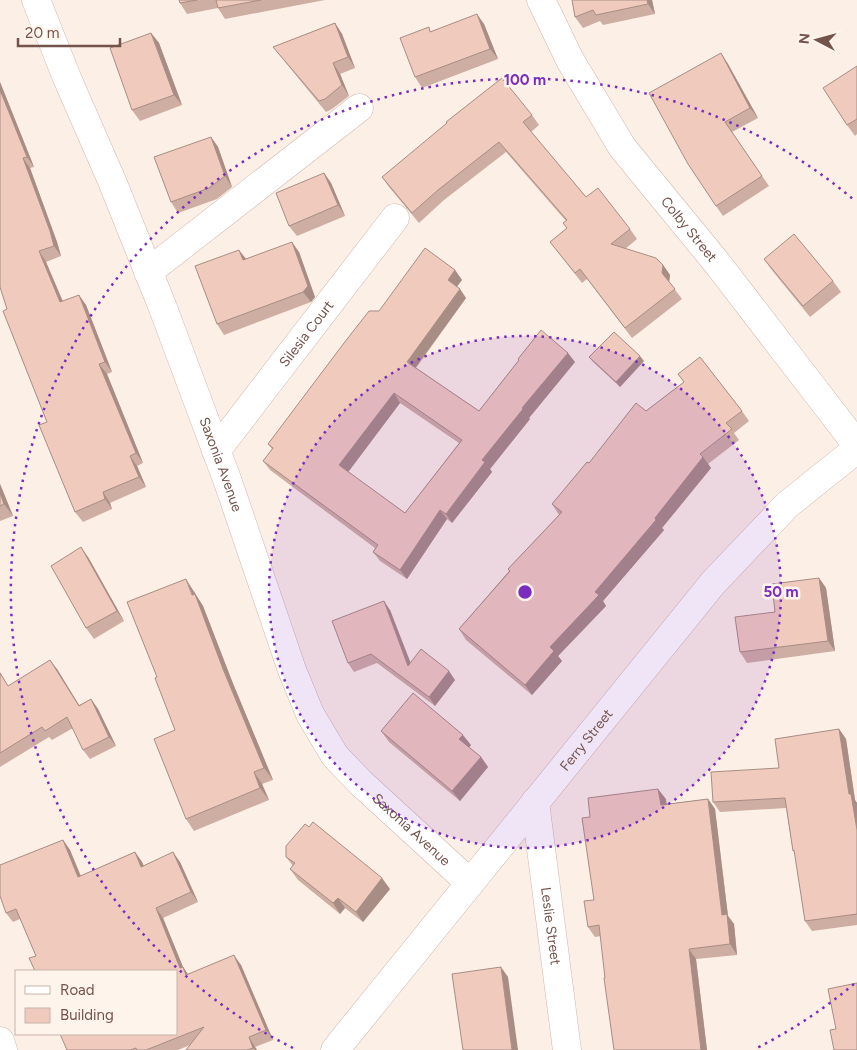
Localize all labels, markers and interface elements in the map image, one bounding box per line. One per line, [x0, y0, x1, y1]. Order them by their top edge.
scale bar [18, 15, 120, 47]
north arrow [792, 15, 842, 65]
text: 20 m [25, 24, 59, 42]
text: N [796, 32, 814, 45]
text: 100 m [504, 71, 546, 89]
street label: Colby Street [657, 193, 721, 265]
street label: Silesia Court [275, 297, 337, 370]
street label: Saxonia Avenue [196, 415, 246, 514]
centre of rings [516, 583, 534, 601]
text: 50 m [763, 583, 799, 601]
street label: Ferry Street [556, 705, 616, 774]
street label: Saxonia Avenue [369, 789, 454, 869]
street label: Leslie Street [538, 886, 564, 966]
legend [15, 970, 178, 1035]
text: Road [60, 981, 95, 999]
text: Building [60, 1006, 114, 1024]

